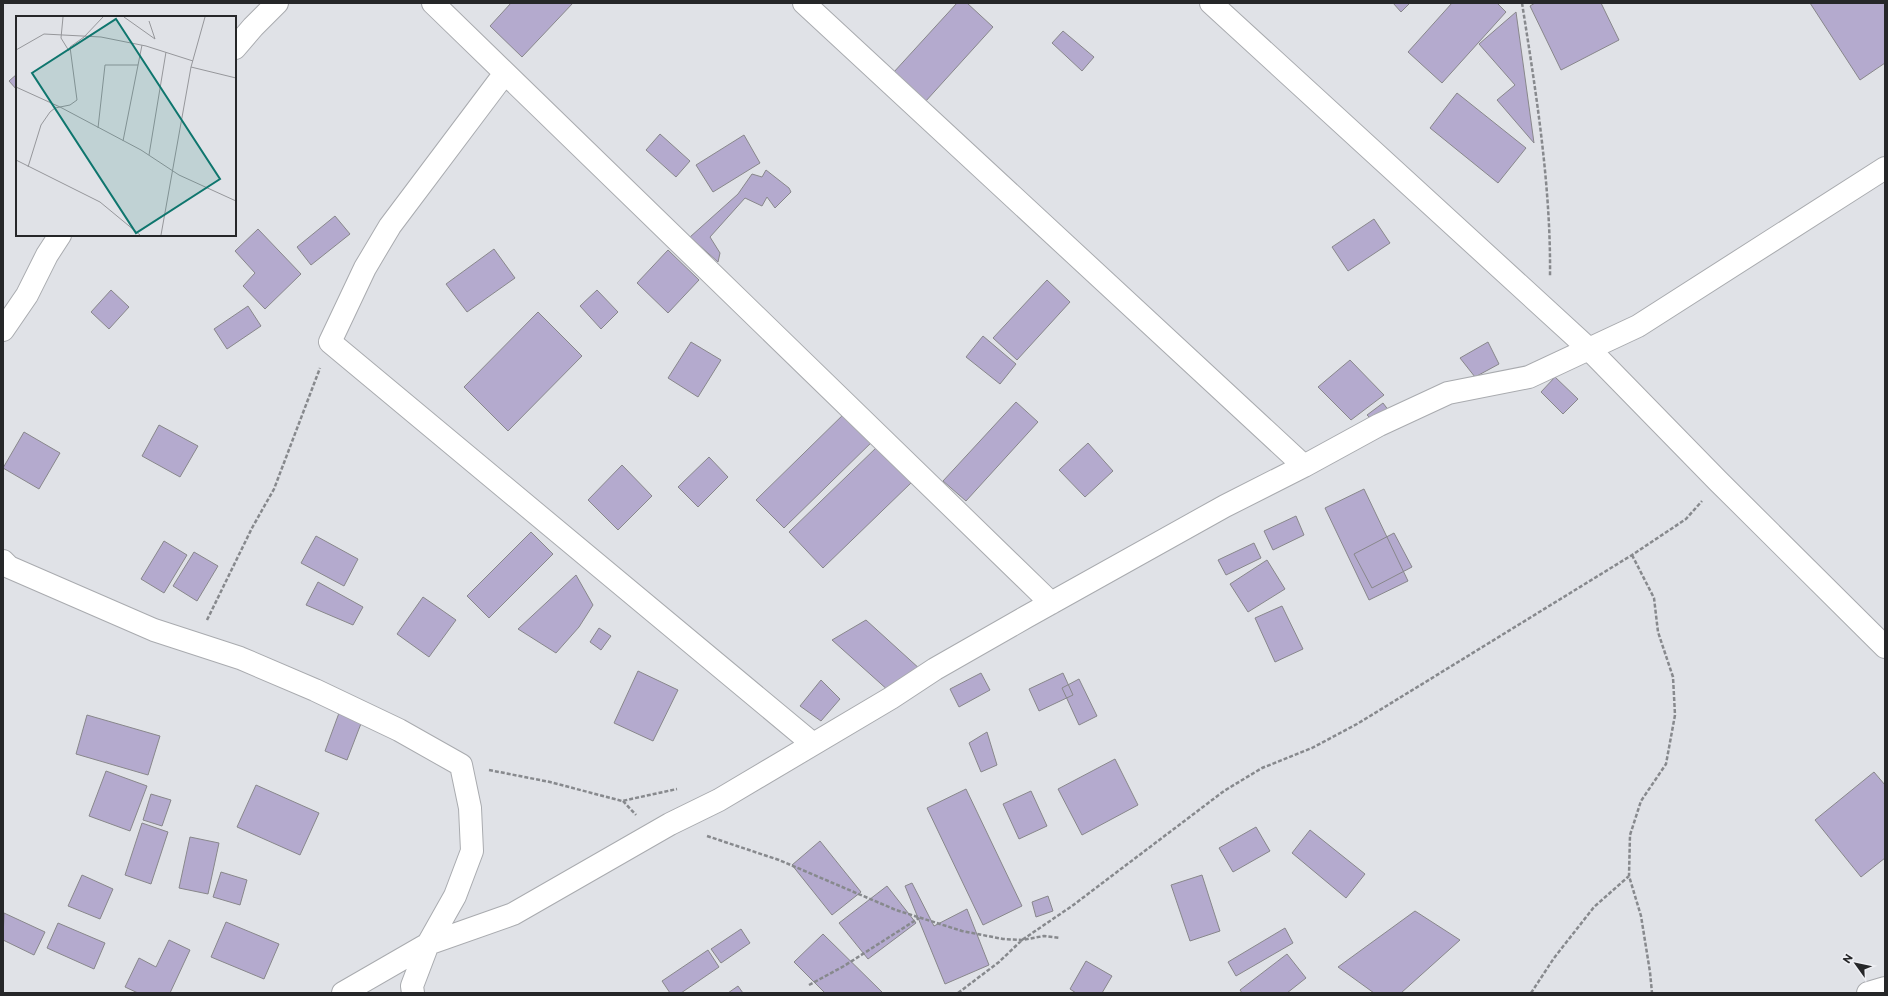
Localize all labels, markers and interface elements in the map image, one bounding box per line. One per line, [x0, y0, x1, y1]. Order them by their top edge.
inset map [16, 16, 236, 236]
north arrow [1836, 944, 1876, 984]
text: N [1839, 951, 1855, 965]

